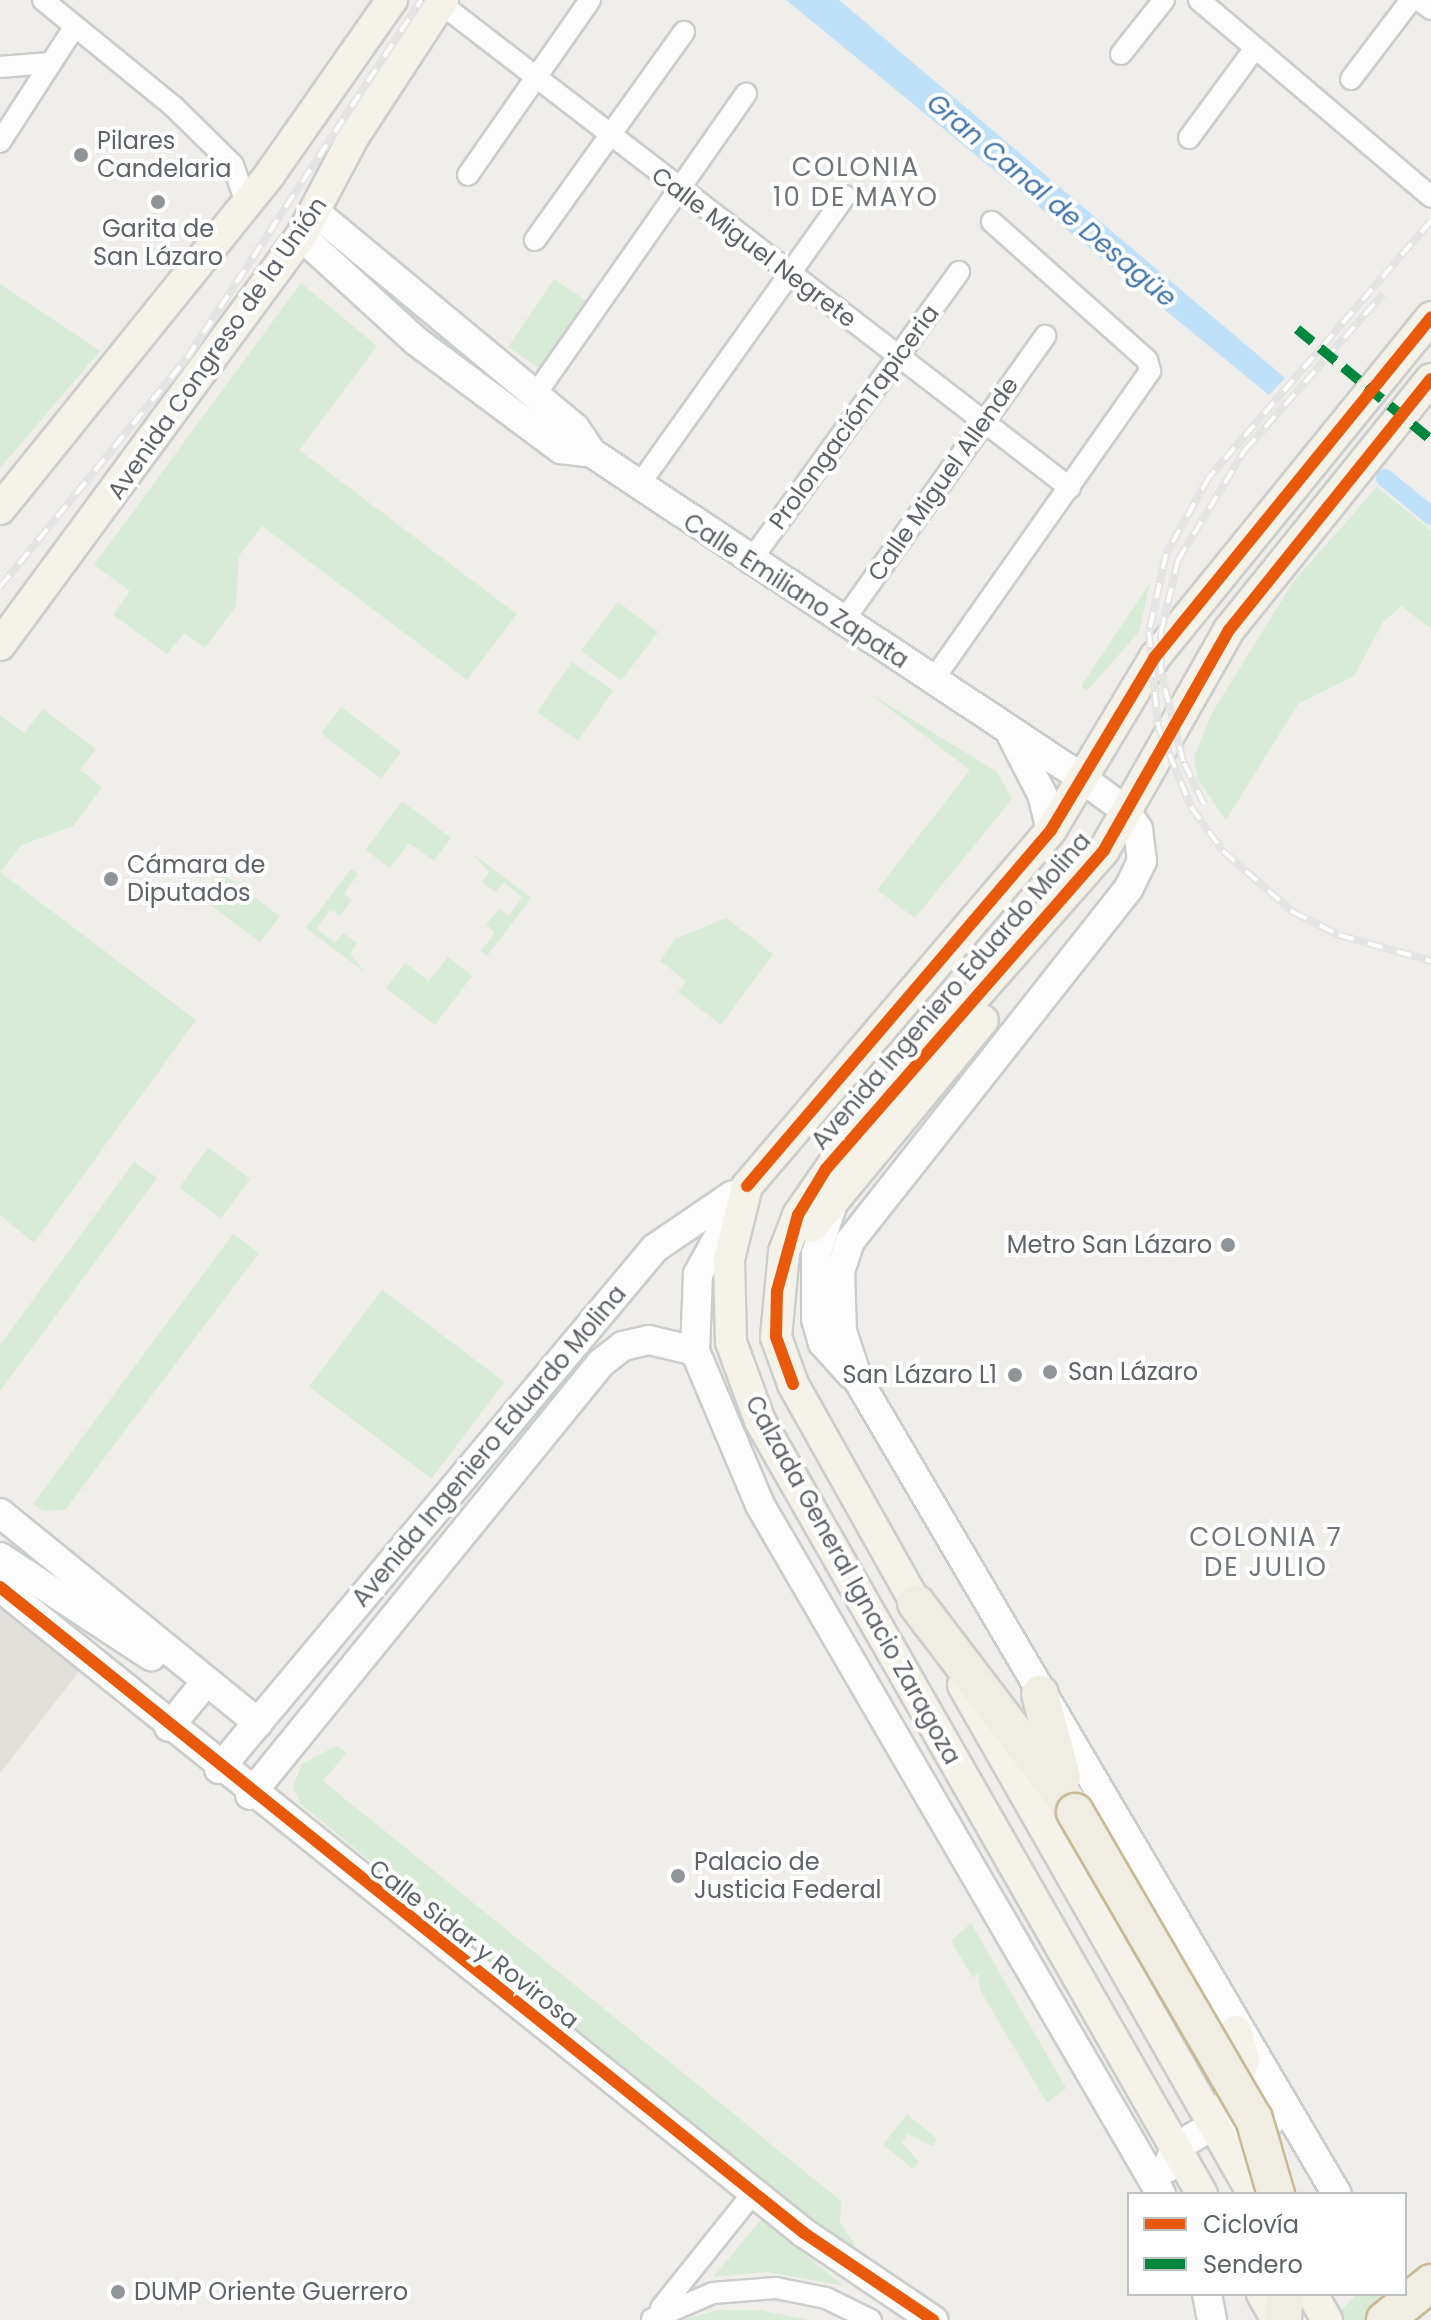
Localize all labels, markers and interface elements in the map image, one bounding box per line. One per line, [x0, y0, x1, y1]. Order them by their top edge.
water label: Gran Canal de Desagüe [920, 88, 1182, 314]
place label: Pilares Candelaria [97, 127, 231, 183]
marker: Pilares Candelaria [72, 146, 90, 164]
district label: COLONIA 10 DE MAYO [773, 152, 939, 214]
street label: Calle Miguel Negrete [646, 161, 862, 333]
street label: Avenida Congreso de la Unión [101, 191, 333, 505]
marker: Garita de San Lázaro [149, 193, 167, 211]
place label: Garita de San Lázaro [93, 215, 223, 271]
street label: ProlongaciónTapiceria [763, 299, 945, 535]
street label: Calle Miguel Allende [862, 371, 1024, 587]
street label: Calle Emiliano Zapata [678, 507, 914, 675]
street label: Avenida Ingeniero Eduardo Molina [806, 827, 1096, 1155]
place label: Cámara de Diputados [127, 851, 265, 907]
marker: Cámara de Diputados [102, 870, 120, 888]
place label: Metro San Lázaro [1007, 1231, 1212, 1259]
marker: Metro San Lázaro [1219, 1236, 1237, 1254]
street label: Avenida Ingeniero Eduardo Molina [346, 1280, 632, 1612]
place label: San Lázaro [1068, 1358, 1198, 1386]
place label: San Lázaro L1 [842, 1361, 997, 1389]
marker: San Lázaro [1039, 1361, 1061, 1383]
marker: San Lázaro L1 [1004, 1364, 1026, 1386]
street label: Calzada General Ignacio Zaragoza [739, 1391, 967, 1769]
district label: COLONIA 7 DE JULIO [1189, 1522, 1343, 1584]
place label: Palacio de Justicia Federal [694, 1848, 882, 1904]
street label: Calle Sidar y Rovirosa [364, 1853, 584, 2035]
marker: Palacio de Justicia Federal [669, 1867, 687, 1885]
legend [1127, 2192, 1407, 2296]
text: Ciclovía [1203, 2208, 1299, 2241]
text: Sendero [1203, 2248, 1303, 2281]
place label: DUMP Oriente Guerrero [134, 2278, 408, 2306]
marker: DUMP Oriente Guerrero [109, 2283, 127, 2301]

